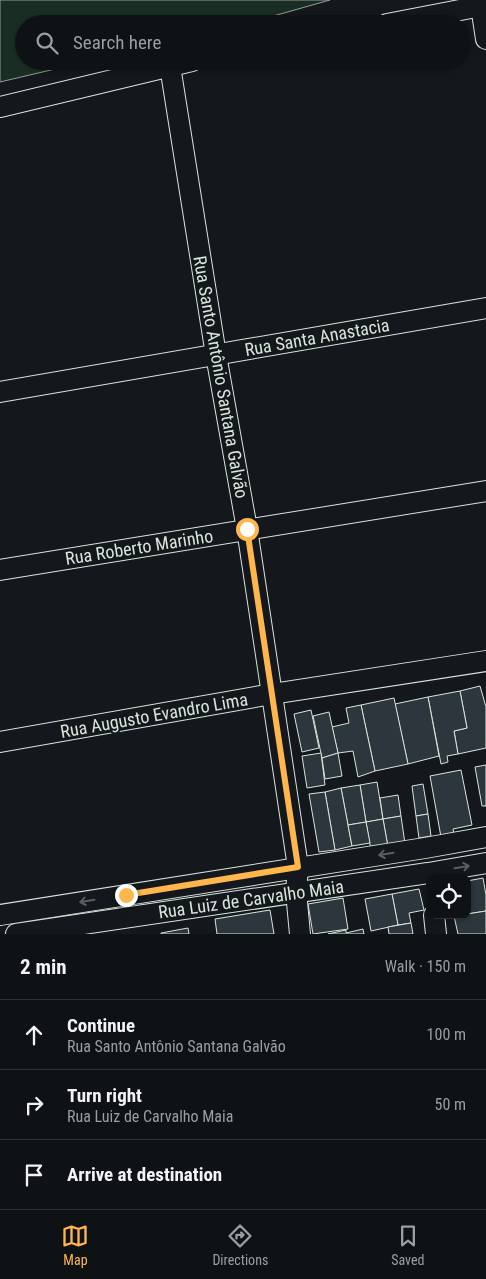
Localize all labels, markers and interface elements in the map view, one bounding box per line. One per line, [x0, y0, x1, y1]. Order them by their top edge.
search box [15, 15, 471, 70]
icon: search [33, 29, 61, 57]
text: Search here [73, 31, 161, 54]
street label: Rua Santo Antônio Santana Galvão [189, 254, 253, 500]
street label: Rua Santa Anastacia [243, 314, 391, 360]
route start [236, 518, 259, 541]
street label: Rua Roberto Marinho [64, 525, 214, 569]
street label: Rua Augusto Evandro Lima [59, 688, 249, 742]
one-way arrow [379, 849, 395, 859]
one-way arrow [454, 862, 470, 872]
map controls [426, 874, 471, 919]
button: locate [426, 874, 471, 919]
street label: Rua Luiz de Carvalho Maia [157, 876, 345, 922]
route end [115, 884, 138, 907]
one-way arrow [80, 896, 96, 906]
text: 2 min [20, 955, 67, 979]
text: Walk · 150 m [385, 957, 466, 976]
text: Continue [67, 1014, 135, 1037]
icon: ahead [20, 1021, 48, 1049]
text: 100 m [427, 1025, 466, 1044]
text: Rua Santo Antônio Santana Galvão [67, 1037, 286, 1056]
text: Turn right [67, 1084, 142, 1107]
icon: right [20, 1091, 48, 1119]
text: 50 m [434, 1095, 466, 1114]
text: Rua Luiz de Carvalho Maia [67, 1107, 233, 1126]
icon: arrive [20, 1161, 48, 1189]
text: Arrive at destination [67, 1163, 222, 1186]
tab: Map [61, 1222, 89, 1268]
tab: Directions [212, 1222, 268, 1268]
tab: Saved [391, 1222, 425, 1268]

